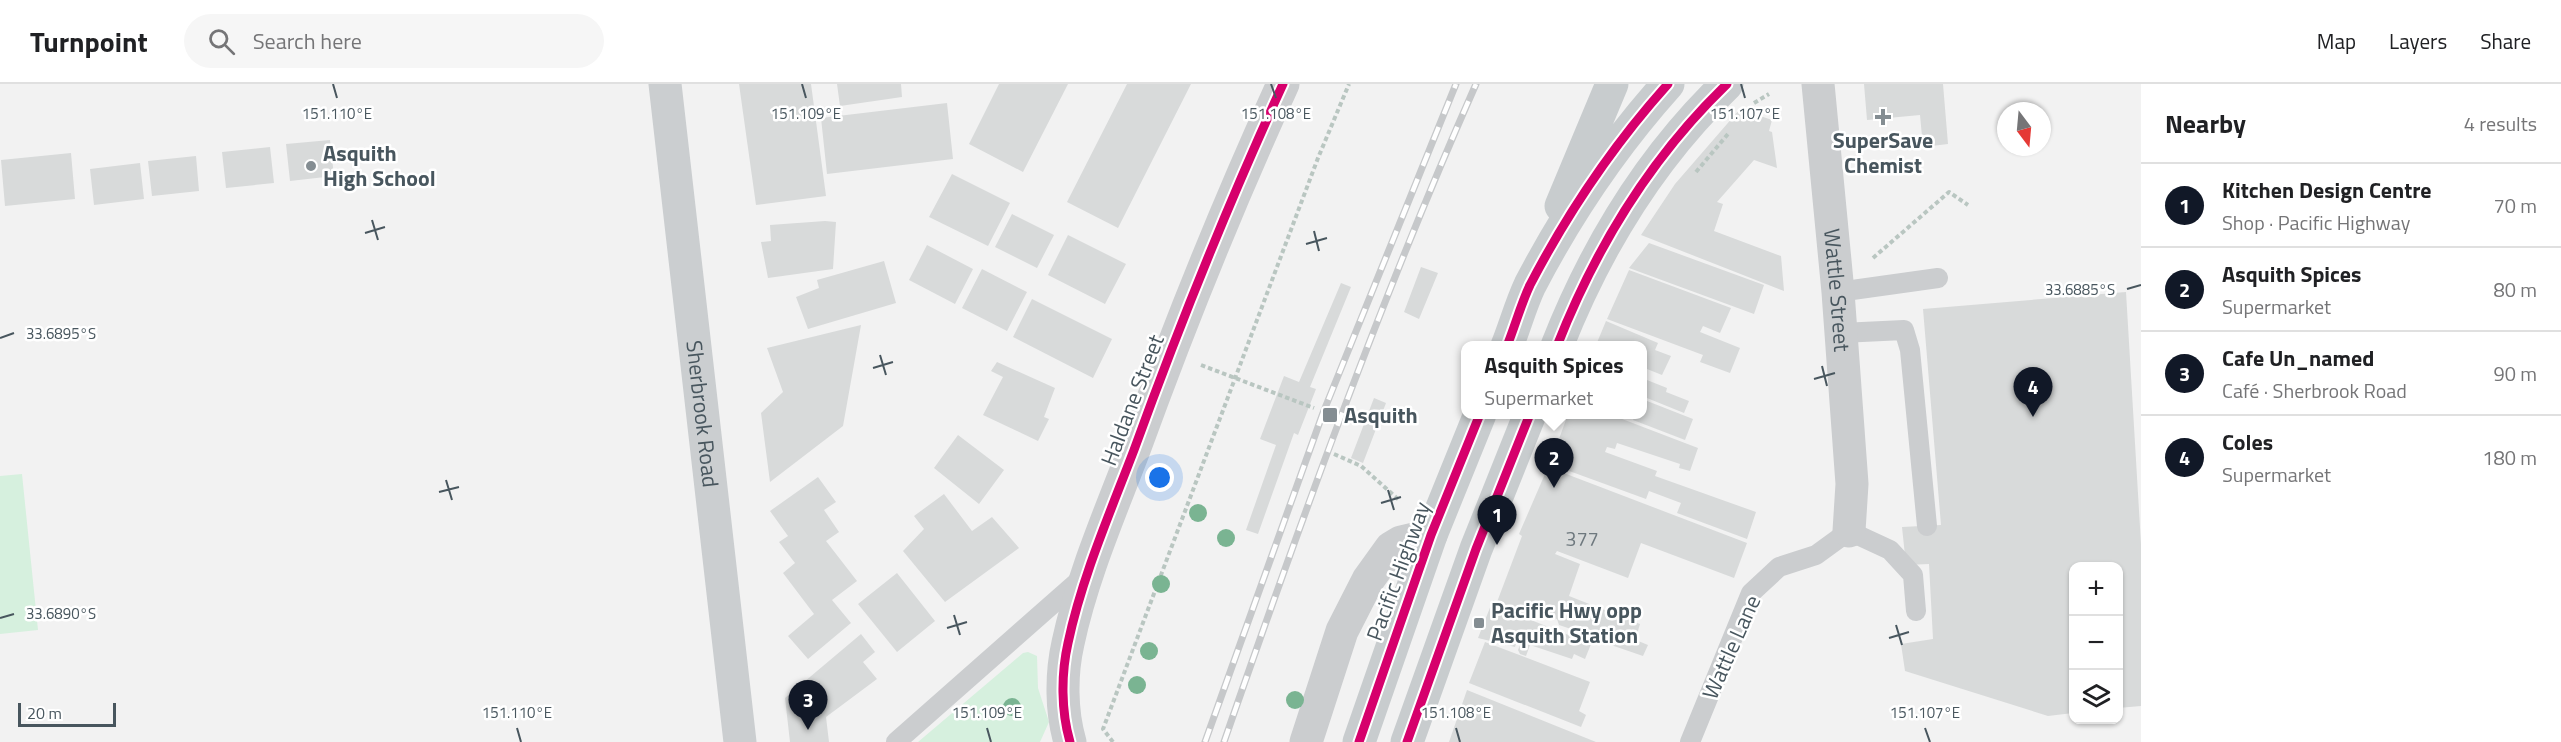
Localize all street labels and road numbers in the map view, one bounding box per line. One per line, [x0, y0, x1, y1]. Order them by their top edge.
street label: Wattle Street [1815, 227, 1859, 353]
street label: Haldane Street [1091, 329, 1173, 471]
street label: Sherbrook Road [677, 339, 728, 489]
street label: Pacific Highway [1357, 496, 1439, 645]
street label: Wattle Lane [1693, 589, 1769, 705]

